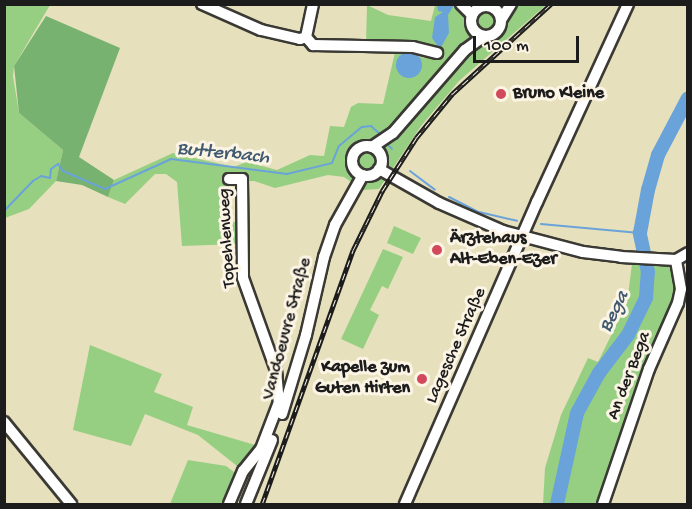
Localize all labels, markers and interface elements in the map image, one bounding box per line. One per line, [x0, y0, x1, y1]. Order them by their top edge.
scale bar [476, 24, 582, 62]
text: 100 m [484, 36, 529, 57]
place label: Bruno Kleine [513, 83, 604, 105]
marker: Bruno Kleine [494, 87, 508, 101]
water label: Butterbach [176, 137, 270, 171]
street label: Topehlenweg [215, 188, 241, 288]
place label: Ärztehaus Alt-Eben-Ezer [450, 229, 557, 272]
marker: Ärztehaus Alt-Eben-Ezer [428, 241, 446, 259]
street label: Vandoeuvre Straße [259, 256, 317, 402]
street label: Lagesche Straße [422, 285, 492, 407]
water label: Bega [595, 287, 635, 337]
street label: An der Bega [603, 329, 657, 423]
place label: Kapelle zum Guten Hirten [315, 358, 410, 400]
marker: Kapelle zum Guten Hirten [415, 372, 429, 386]

